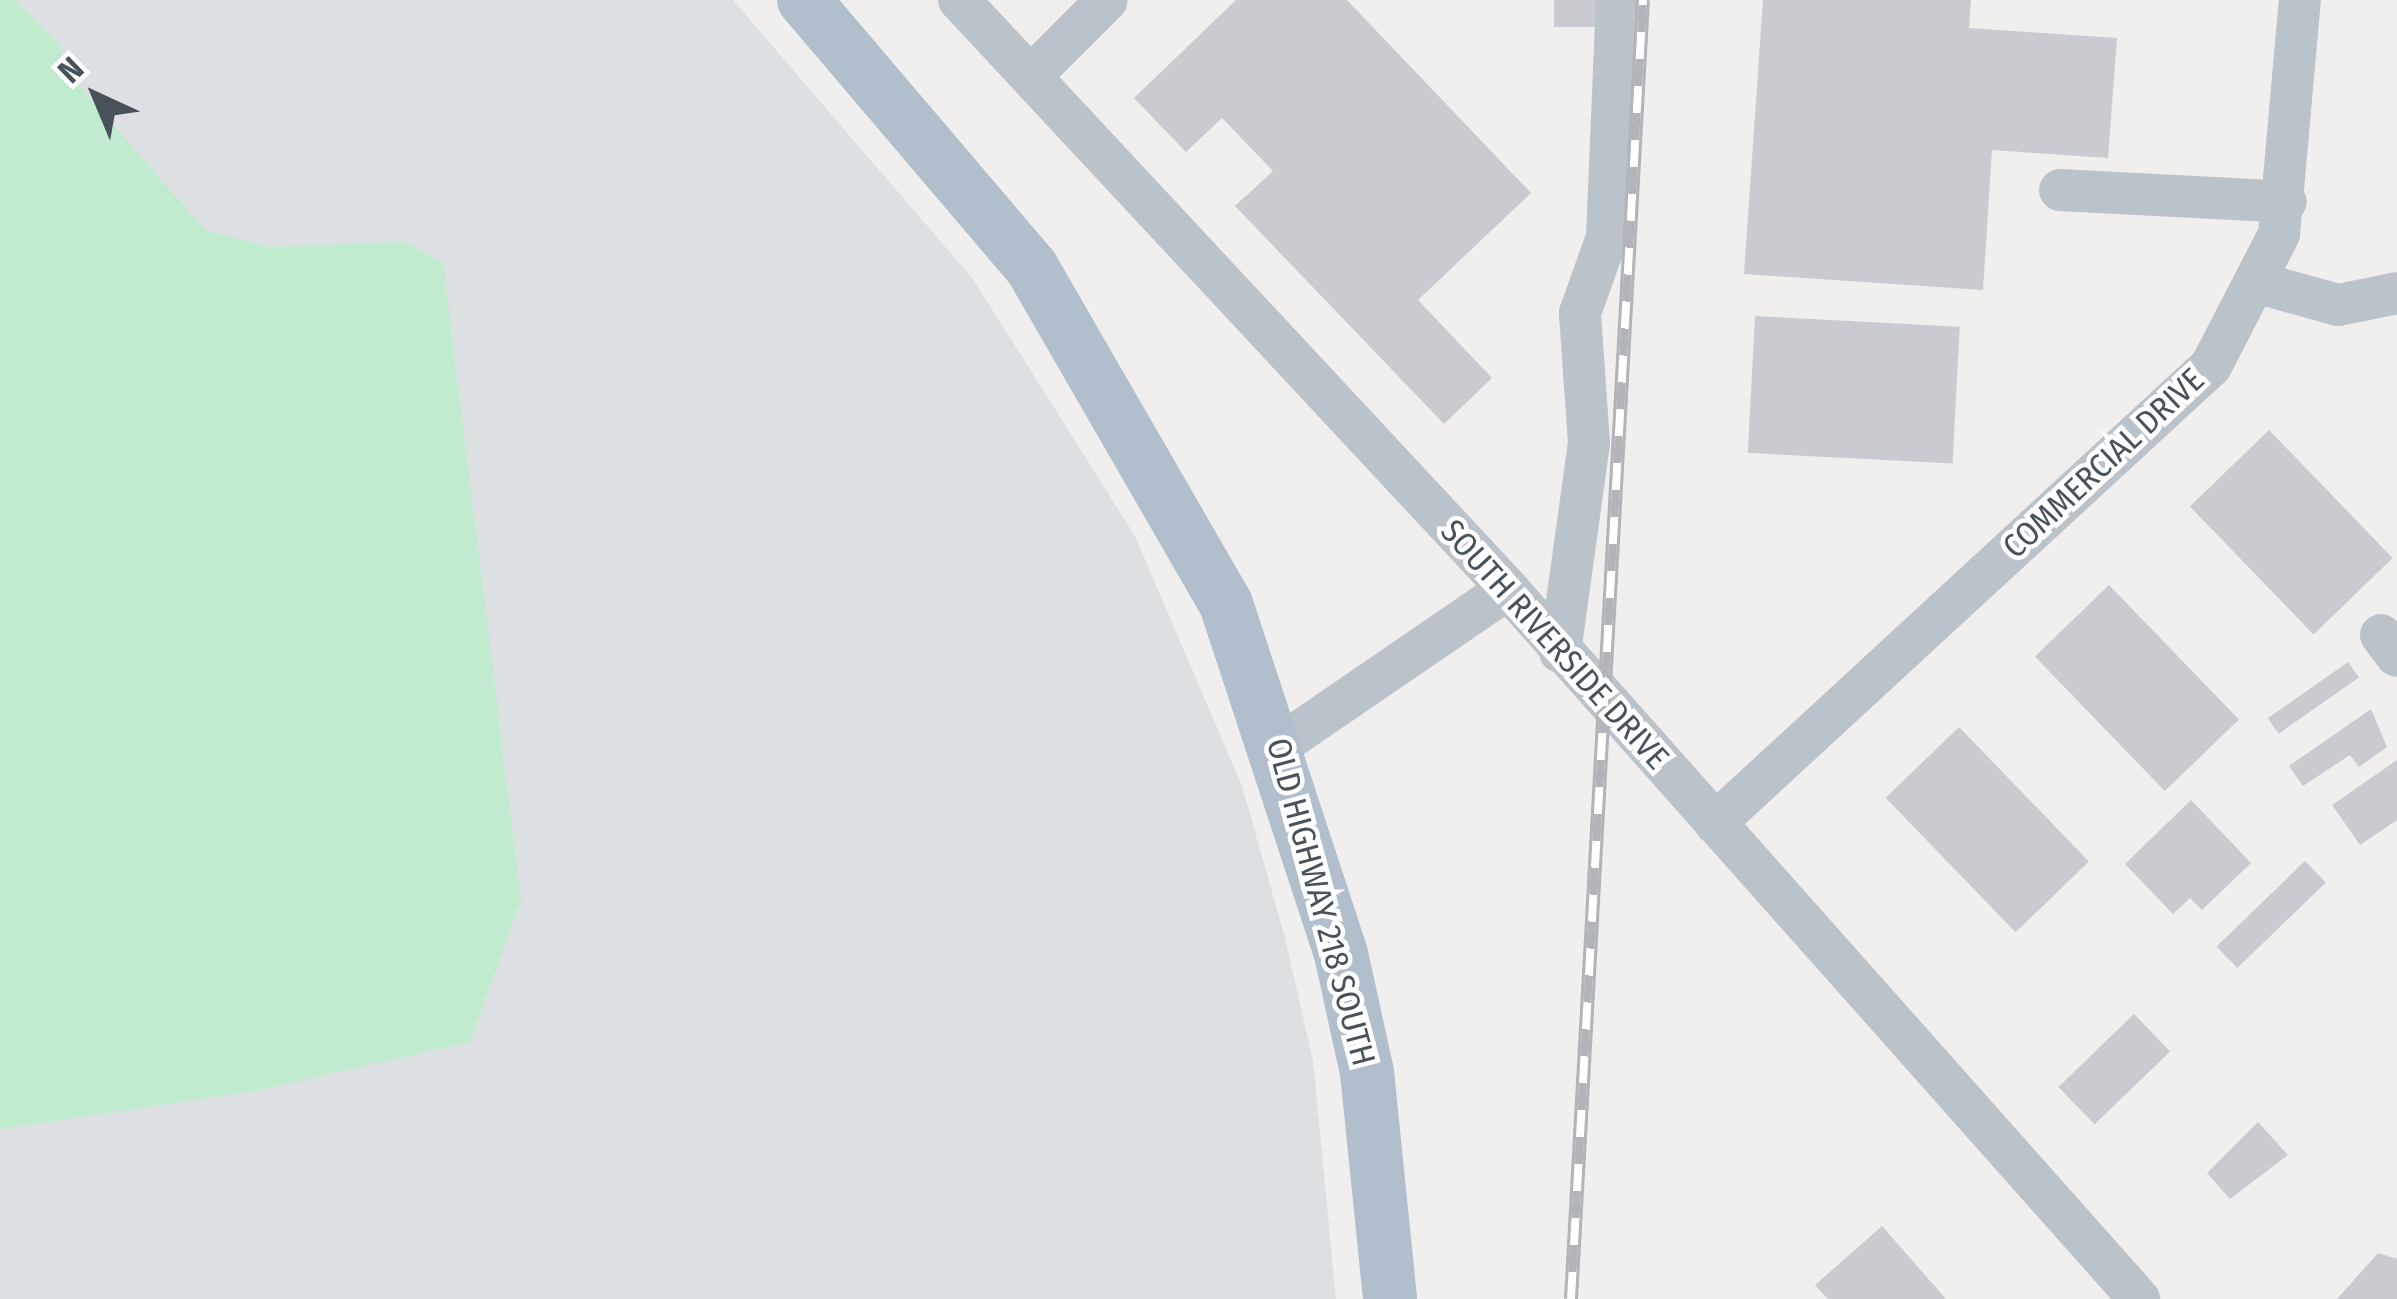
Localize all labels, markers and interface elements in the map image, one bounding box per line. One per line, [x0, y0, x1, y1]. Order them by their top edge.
north arrow [36, 36, 156, 156]
text: N [50, 49, 92, 91]
street label: COMMERCIAL DRIVE [1995, 361, 2213, 567]
street label: SOUTH RIVERSIDE DRIVE [1432, 512, 1676, 778]
street label: OLD HIGHWAY 218 SOUTH [1257, 734, 1383, 1070]

